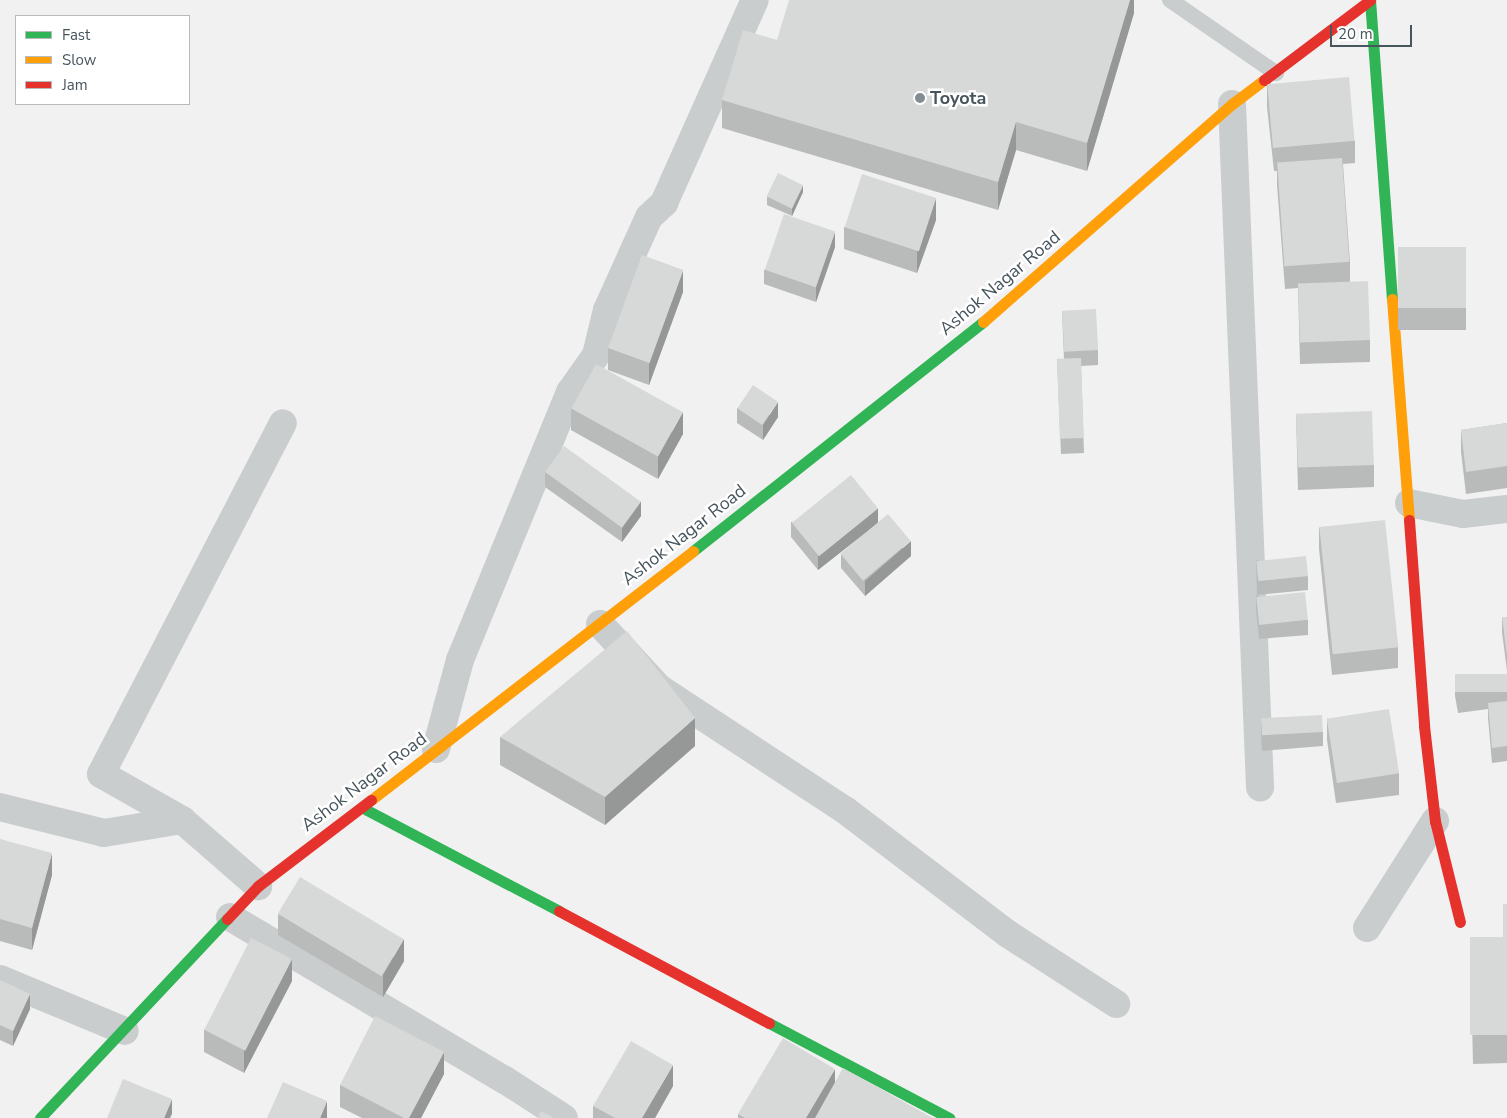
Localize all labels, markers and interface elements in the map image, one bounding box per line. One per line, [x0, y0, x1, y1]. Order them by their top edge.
legend [15, 15, 190, 105]
scale bar [1332, 15, 1414, 47]
text: 20 m [1338, 24, 1373, 44]
text: Fast [62, 25, 90, 45]
text: Slow [62, 50, 96, 70]
text: Jam [62, 75, 88, 95]
place label: Toyota [930, 87, 986, 109]
marker: Toyota [914, 92, 926, 104]
street label: Ashok Nagar Road [935, 226, 1065, 340]
street label: Ashok Nagar Road [618, 480, 750, 590]
street label: Ashok Nagar Road [297, 728, 431, 836]

